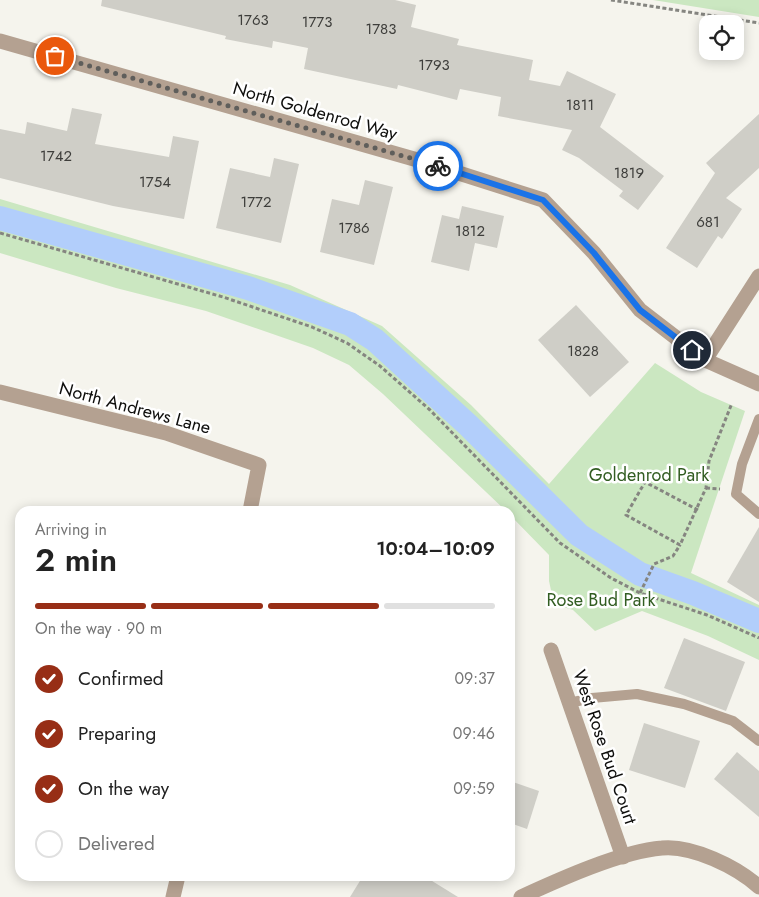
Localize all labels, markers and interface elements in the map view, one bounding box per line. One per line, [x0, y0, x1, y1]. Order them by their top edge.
house number: 1763 [237, 9, 269, 31]
house number: 1773 [302, 11, 332, 33]
map controls [699, 15, 744, 60]
button: locate [699, 15, 744, 60]
house number: 1783 [365, 18, 397, 40]
pin [34, 35, 76, 77]
icon: bag [41, 42, 69, 70]
house number: 1793 [418, 54, 450, 76]
street label: North Goldenrod Way [230, 75, 400, 147]
house number: 1811 [566, 94, 594, 116]
courier [413, 141, 463, 191]
house number: 1742 [40, 145, 72, 167]
icon: bike [424, 152, 452, 180]
house number: 1819 [614, 162, 644, 184]
house number: 1754 [139, 171, 171, 193]
house number: 1772 [240, 191, 272, 213]
house number: 681 [696, 211, 720, 233]
house number: 1786 [338, 217, 370, 239]
house number: 1812 [455, 220, 485, 242]
pin [671, 329, 713, 371]
icon: home [678, 336, 706, 364]
house number: 1828 [567, 340, 599, 362]
street label: North Andrews Lane [56, 375, 214, 441]
park label: Goldenrod Park [589, 462, 709, 488]
text: Arriving in [35, 518, 107, 541]
text: 10:04–10:09 [376, 535, 495, 562]
text: 2 min [35, 537, 117, 583]
park label: Rose Bud Park [546, 587, 656, 613]
text: On the way · 90 m [35, 617, 162, 640]
icon: check [35, 665, 63, 693]
text: Confirmed [78, 665, 164, 692]
street label: West Rose Bud Court [566, 666, 644, 828]
text: 09:37 [454, 667, 495, 690]
icon: check [35, 720, 63, 748]
text: Preparing [78, 720, 156, 747]
text: 09:46 [453, 722, 495, 745]
icon: check [35, 775, 63, 803]
text: On the way [78, 775, 169, 802]
text: 09:59 [453, 777, 495, 800]
text: Delivered [78, 830, 155, 857]

